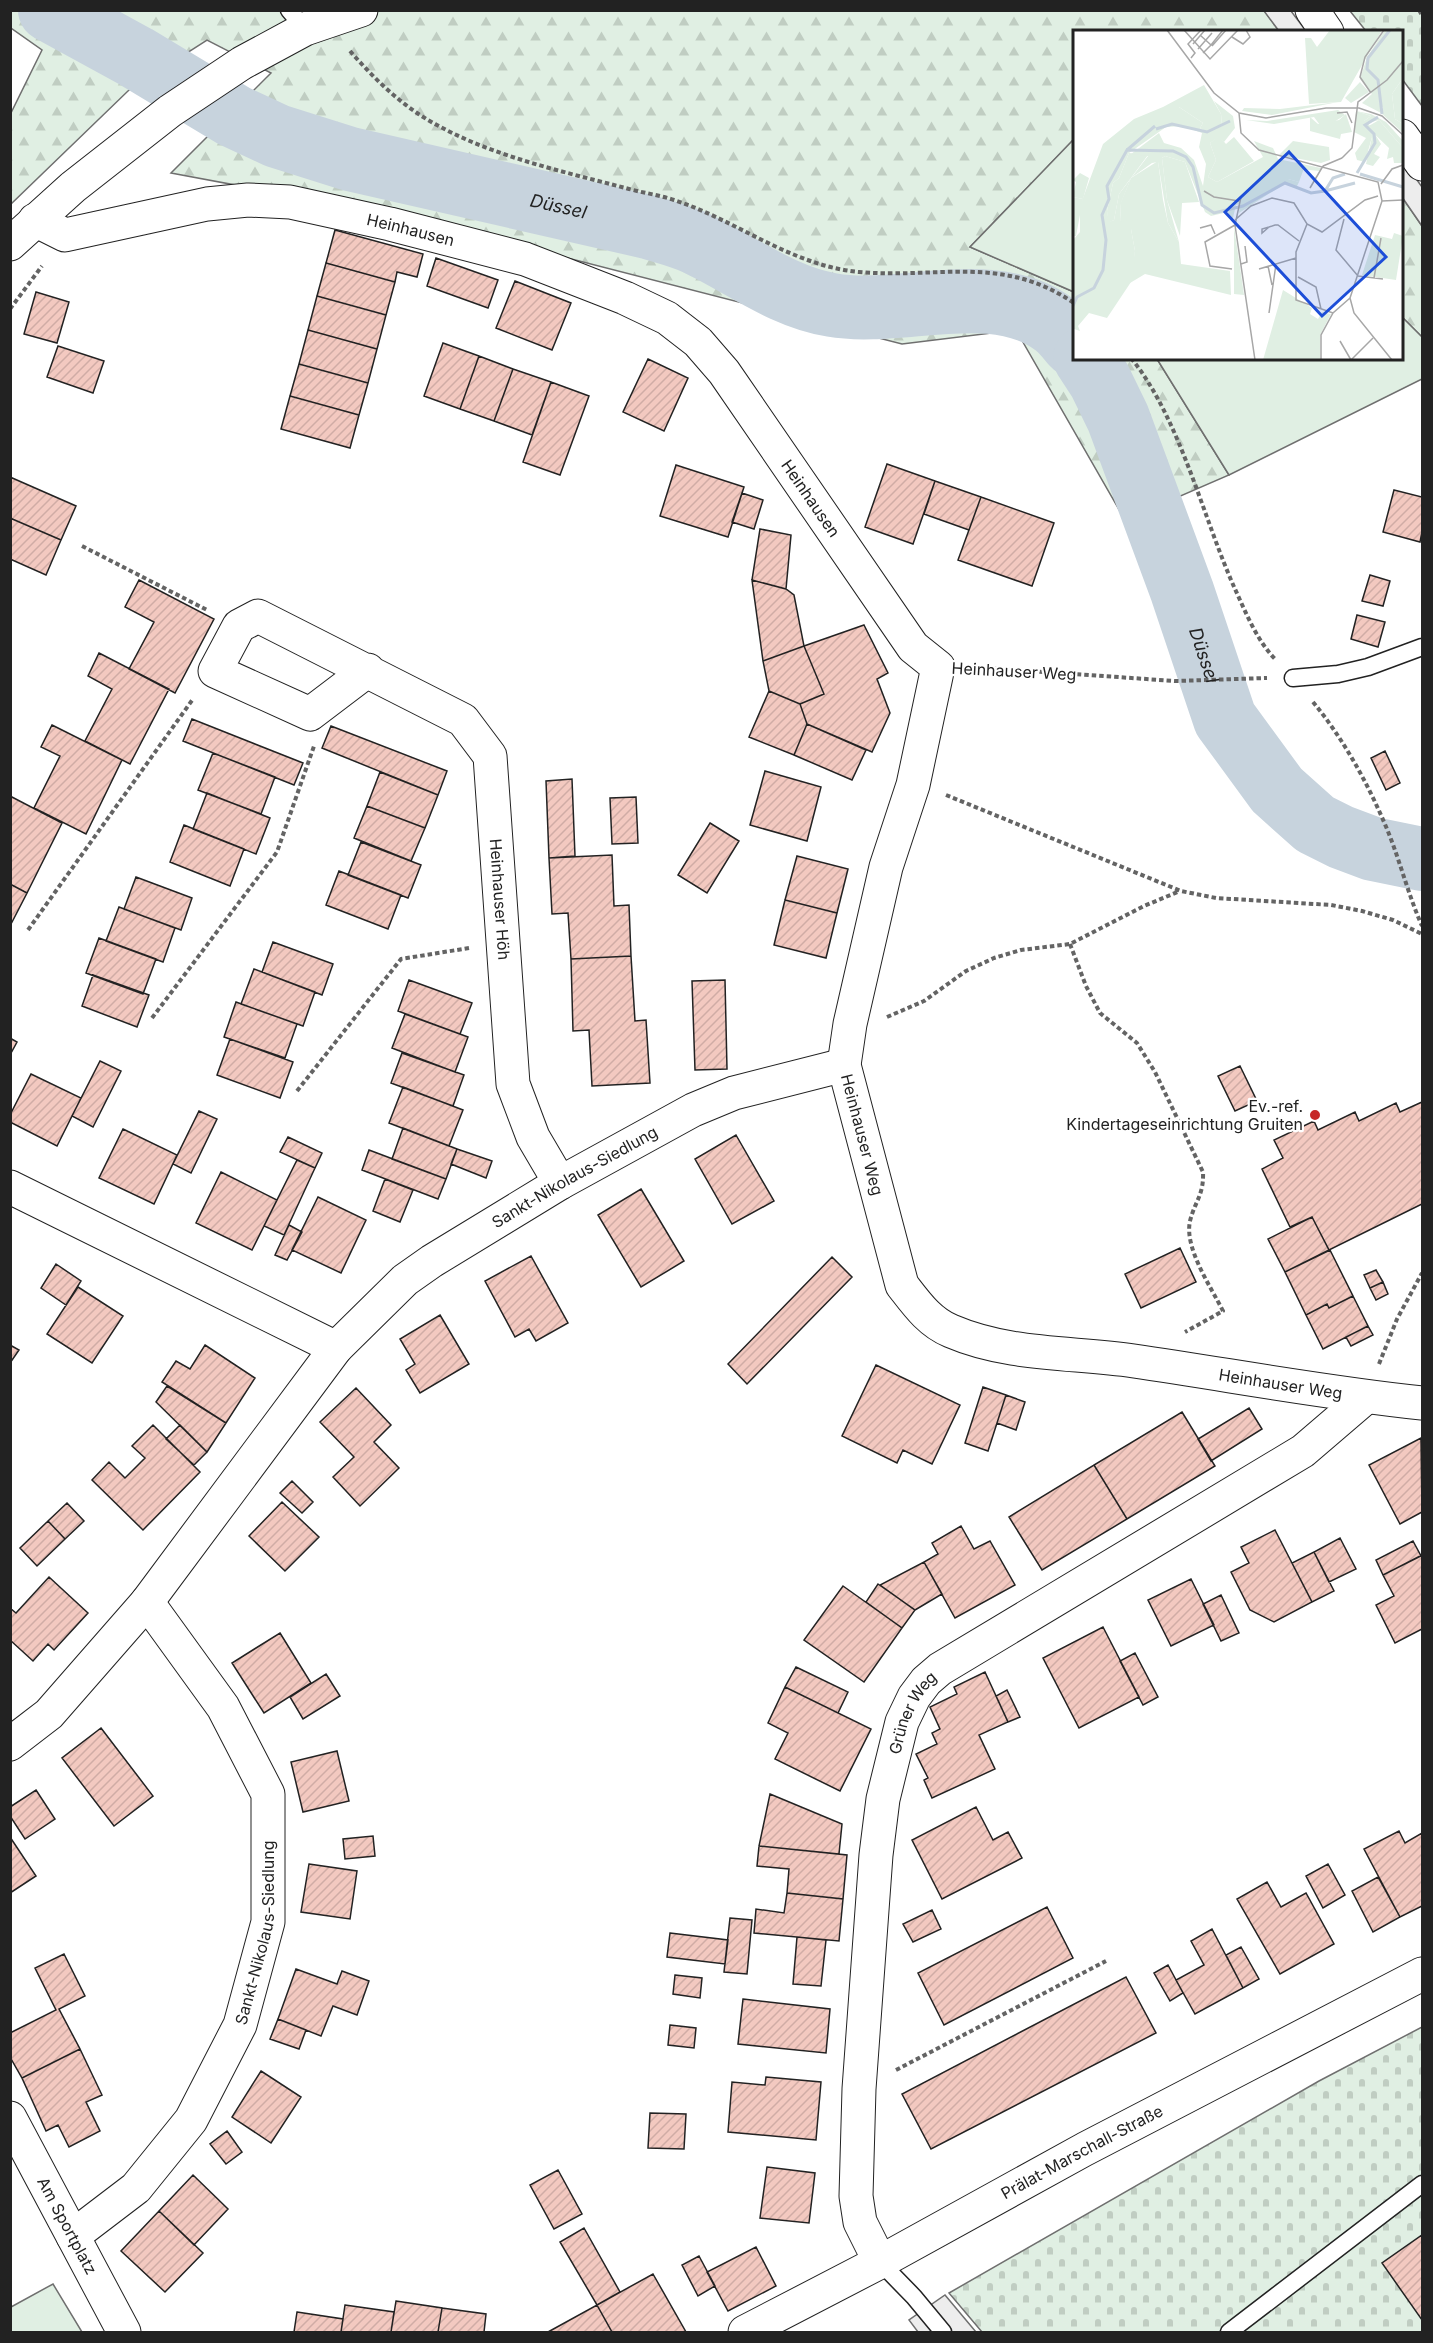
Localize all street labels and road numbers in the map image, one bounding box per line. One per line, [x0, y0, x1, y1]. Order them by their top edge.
street label: Heinhausen [365, 209, 457, 250]
street label: Heinhausen [777, 456, 844, 541]
street label: Heinhauser Weg [951, 658, 1077, 684]
street label: Heinhauser Höh [486, 838, 514, 961]
street label: Heinhauser Weg [837, 1072, 888, 1198]
street label: Sankt-Nikolaus-Siedlung [488, 1122, 661, 1232]
street label: Heinhauser Weg [1217, 1364, 1344, 1403]
street label: Grüner Weg [884, 1667, 940, 1756]
street label: Sankt-Nikolaus-Siedlung [231, 1840, 278, 2027]
street label: Prälat-Marschall-Straße [997, 2100, 1166, 2203]
street label: Am Sportplatz [33, 2174, 101, 2278]

